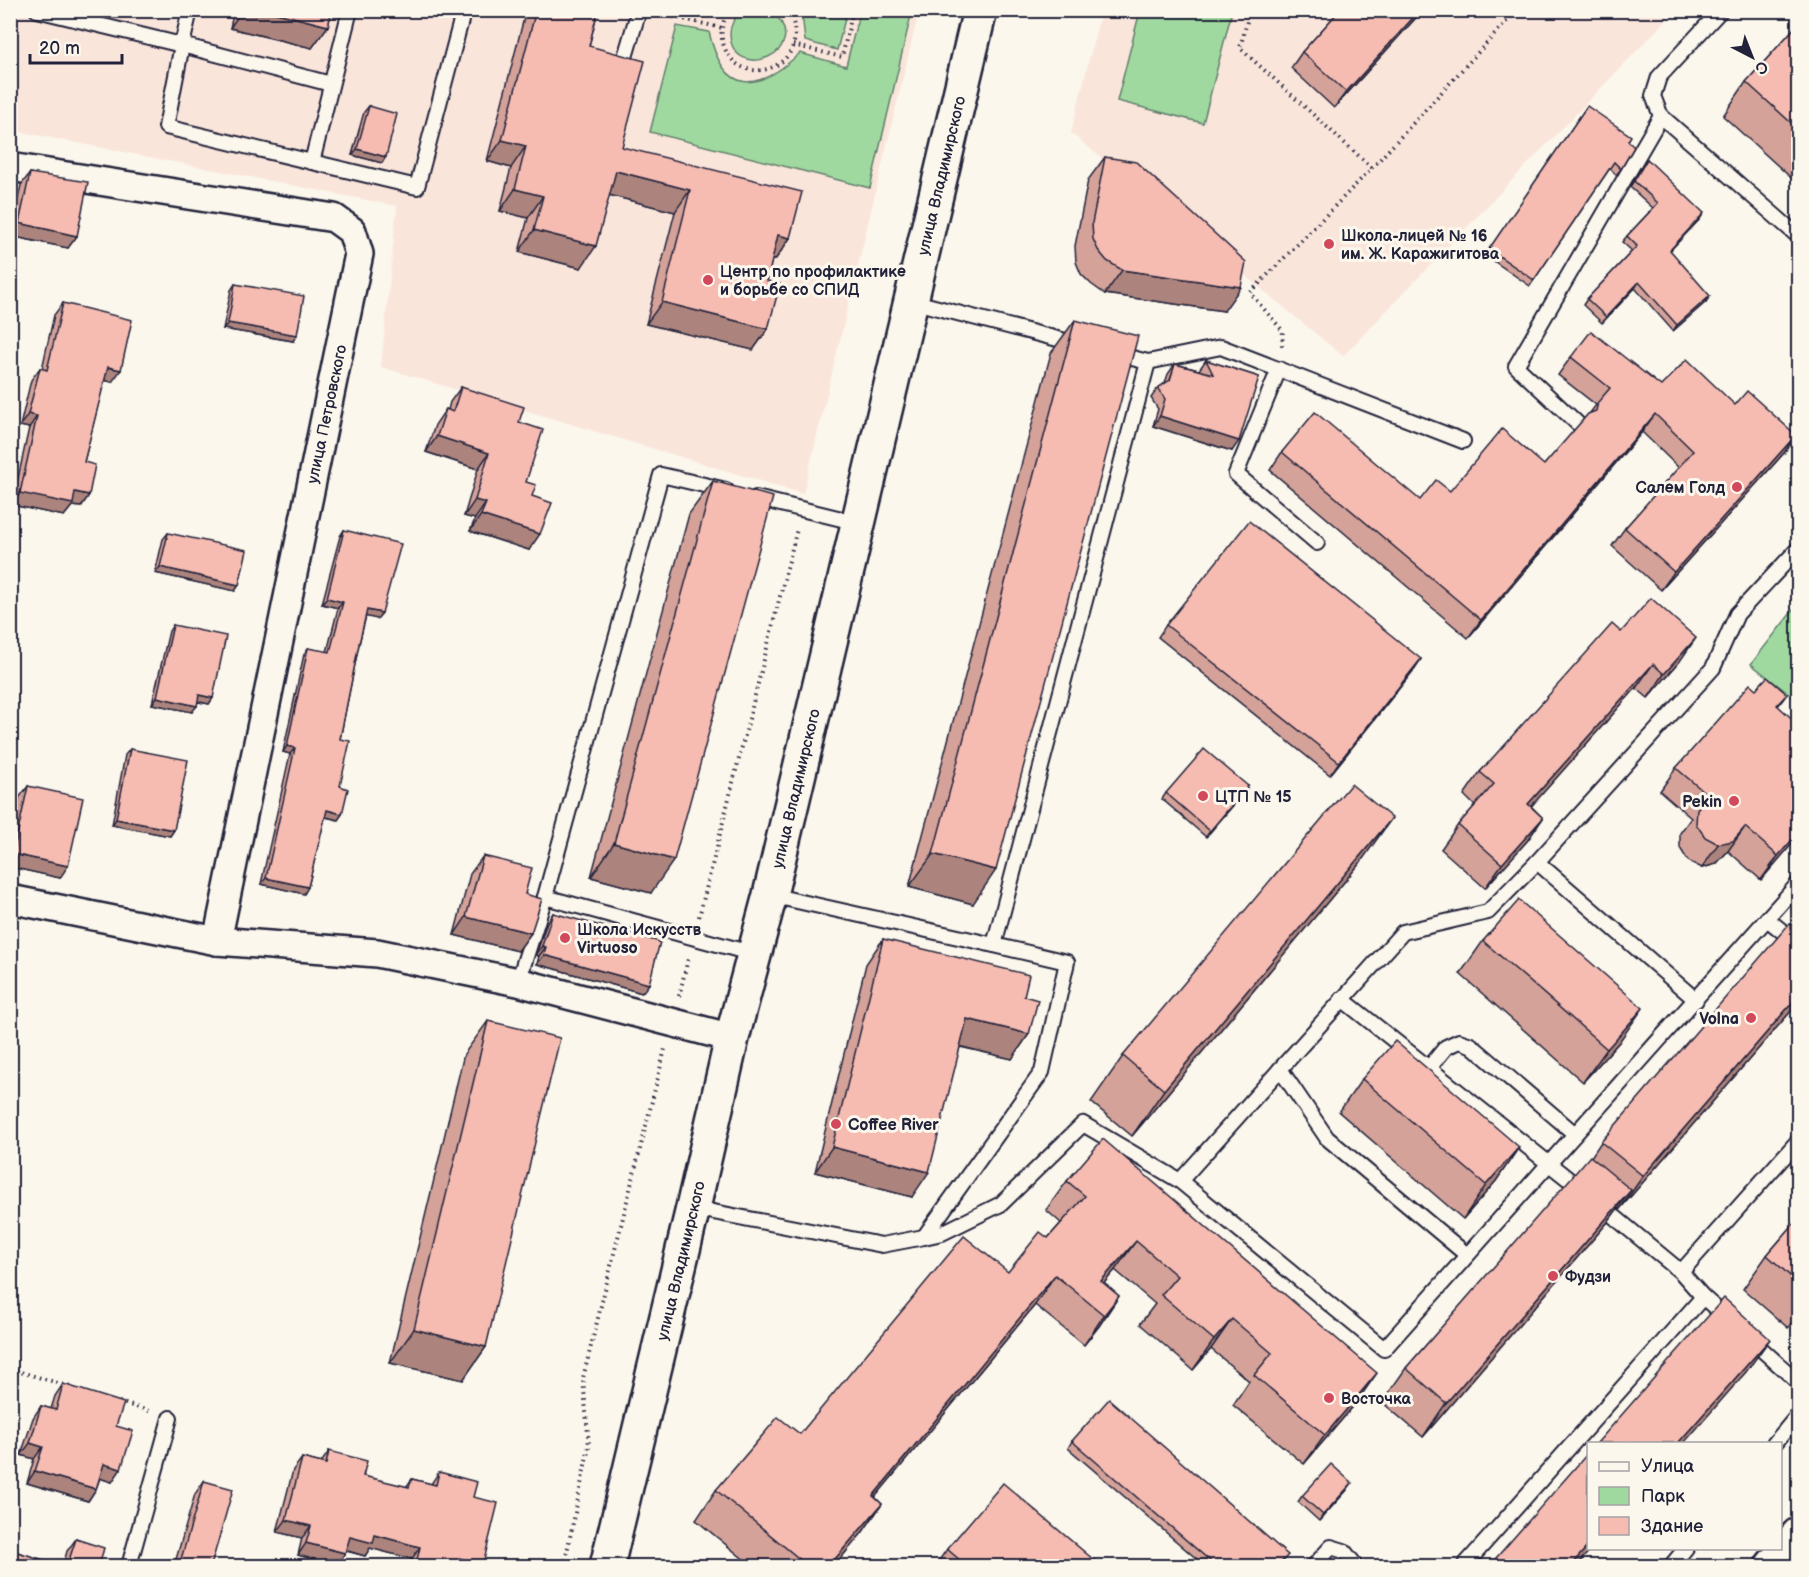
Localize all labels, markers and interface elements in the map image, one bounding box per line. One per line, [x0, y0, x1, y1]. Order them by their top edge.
scale bar [30, 27, 122, 65]
north arrow [1722, 27, 1782, 87]
text: 20 m [39, 38, 80, 59]
text: С [1751, 56, 1772, 78]
street label: улица Владимирского [914, 94, 970, 258]
place label: Школа-лицей № 16 им. Ж. Каражигитова [1341, 227, 1500, 264]
marker: Школа-лицей № 16 им. Ж. Каражигитова [1322, 237, 1336, 251]
place label: Центр по профилактике и борьбе со СПИД [720, 263, 906, 300]
marker: Центр по профилактике и борьбе со СПИД [701, 273, 715, 287]
street label: улица Петровского [303, 343, 351, 485]
place label: Салем Голд [1636, 479, 1725, 498]
marker: Салем Голд [1730, 480, 1744, 494]
street label: улица Владимирского [769, 707, 825, 870]
place label: ЦТП № 15 [1215, 788, 1292, 807]
marker: ЦТП № 15 [1196, 789, 1210, 803]
place label: Pekin [1682, 793, 1722, 812]
marker: Pekin [1727, 794, 1741, 808]
place label: Школа Искусств Virtuoso [577, 921, 702, 958]
marker: Школа Искусств Virtuoso [558, 931, 572, 945]
place label: Volna [1699, 1010, 1739, 1029]
marker: Volna [1744, 1011, 1758, 1025]
place label: Coffee River [848, 1116, 939, 1135]
marker: Coffee River [829, 1117, 843, 1131]
street label: улица Владимирского [653, 1179, 710, 1343]
place label: Фудзи [1565, 1268, 1611, 1287]
marker: Фудзи [1546, 1269, 1560, 1283]
place label: Восточка [1341, 1390, 1411, 1409]
marker: Восточка [1322, 1391, 1336, 1405]
legend [1587, 1442, 1782, 1550]
text: Улица [1641, 1456, 1695, 1477]
text: Парк [1641, 1486, 1685, 1507]
text: Здание [1641, 1516, 1703, 1537]

